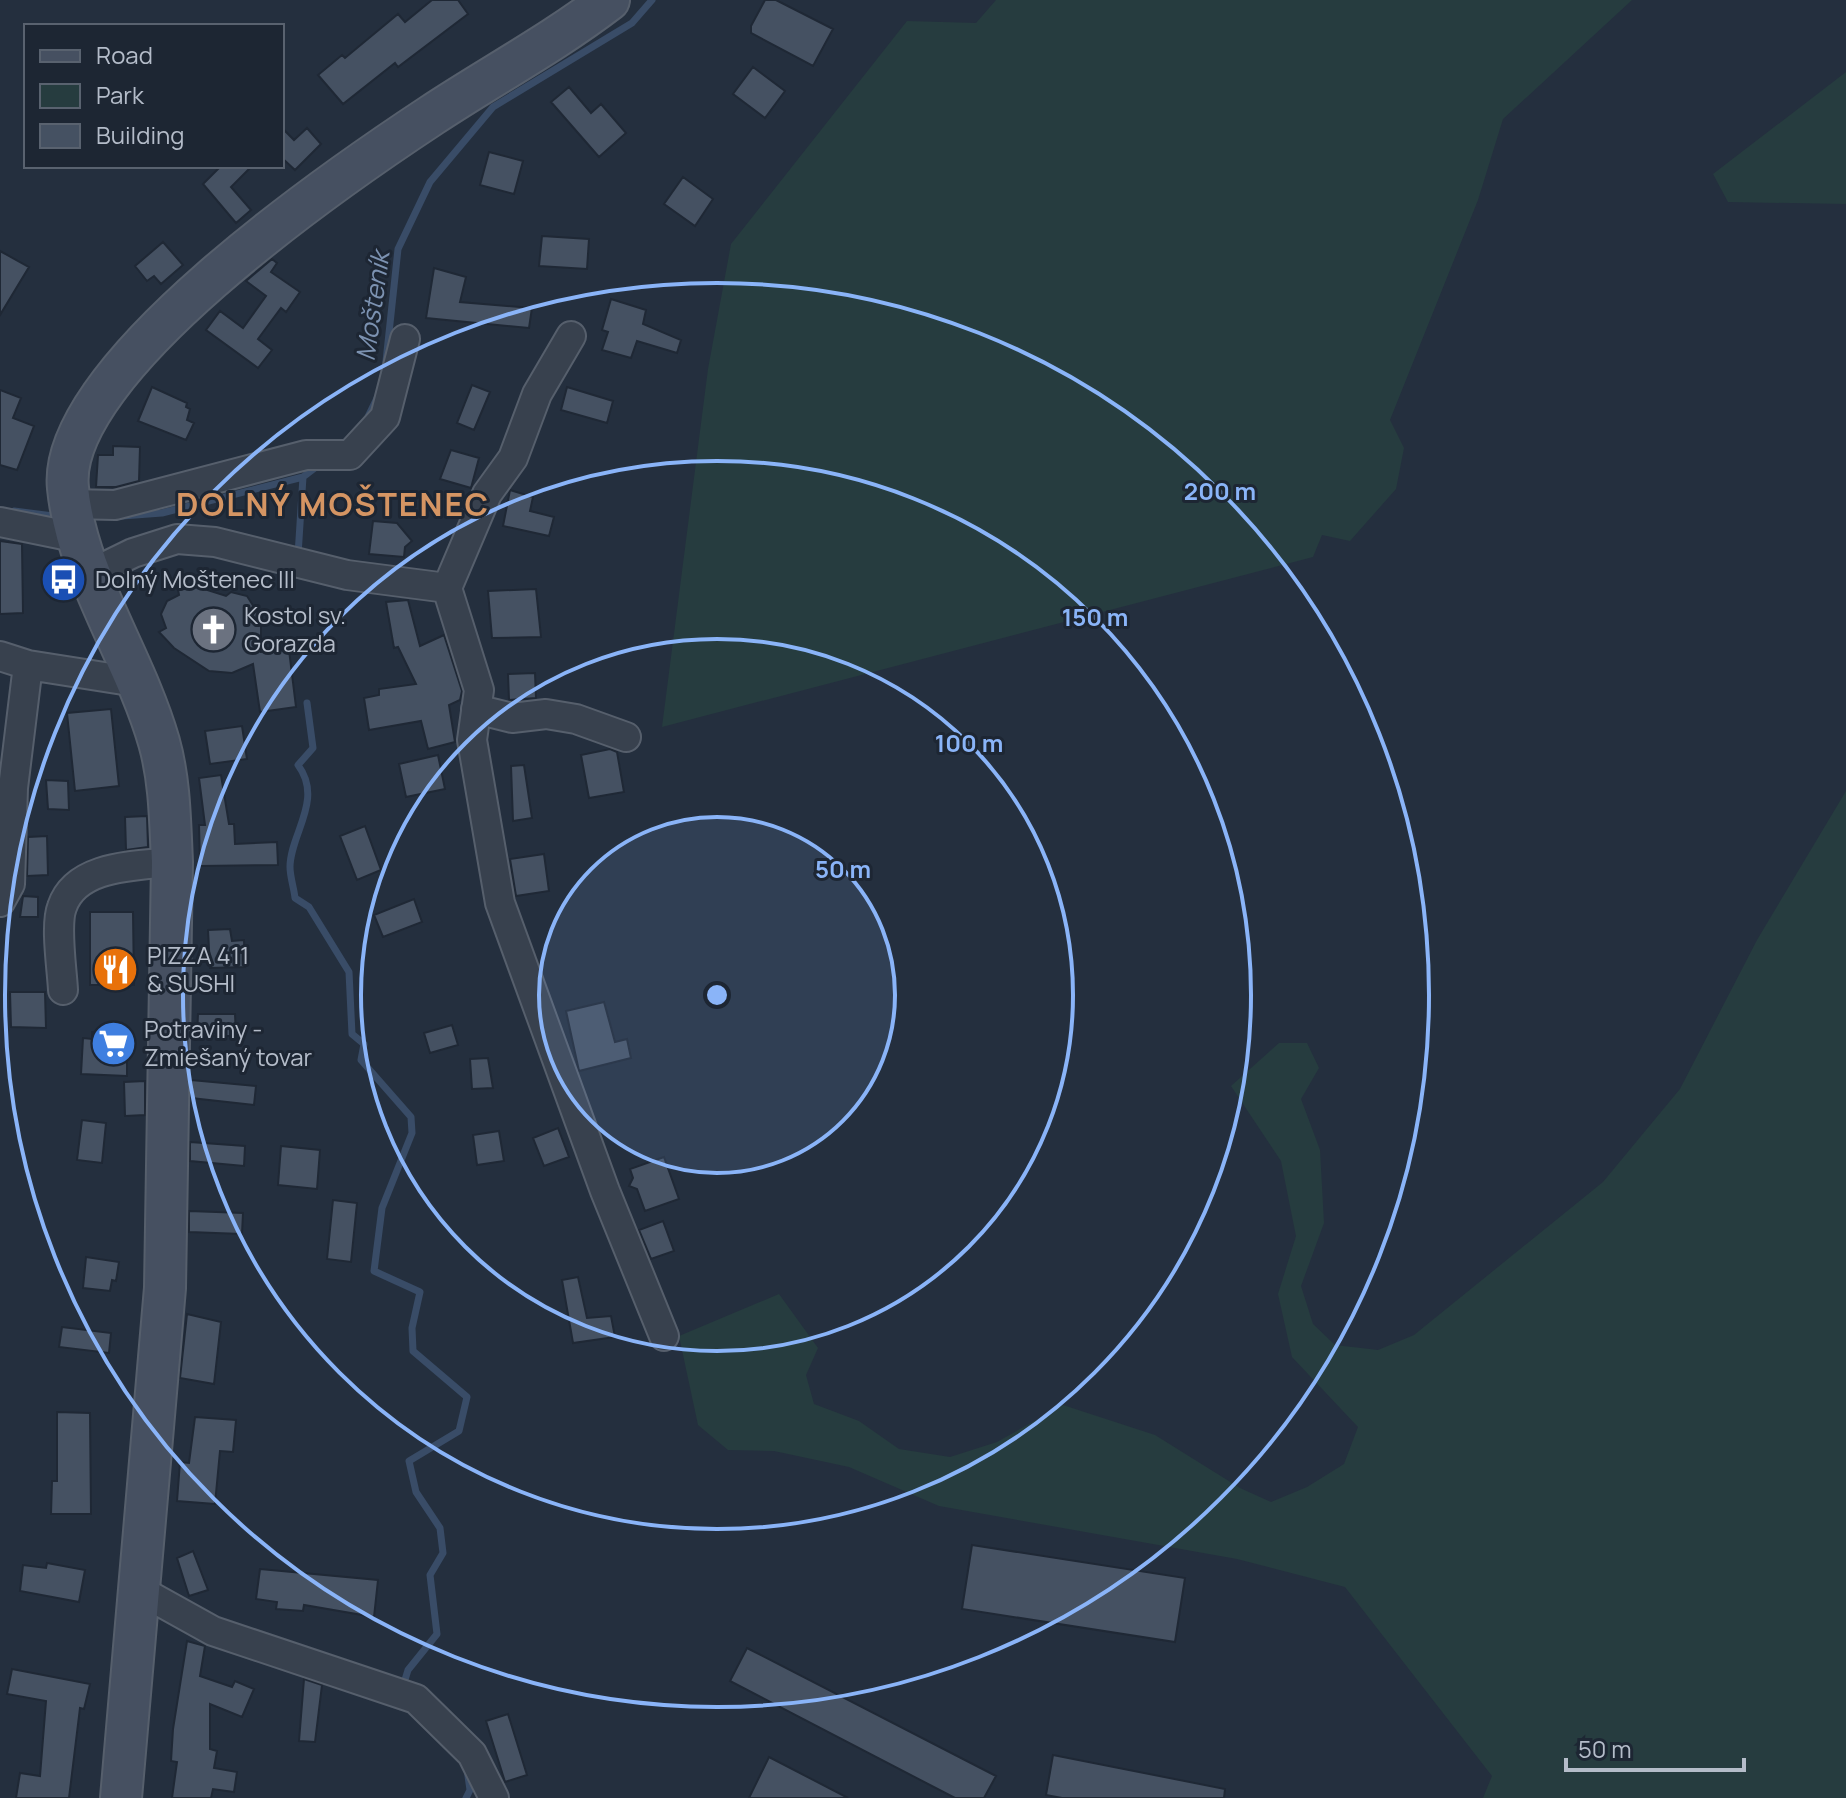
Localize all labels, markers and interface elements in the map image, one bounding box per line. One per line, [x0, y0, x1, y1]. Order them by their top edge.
legend [24, 24, 284, 168]
text: Road [96, 38, 153, 71]
text: Park [96, 78, 145, 111]
text: Building [96, 118, 184, 151]
water label: Mošteník [347, 245, 398, 363]
text: 200 m [1184, 474, 1256, 507]
district label: DOLNÝ MOŠTENEC [176, 482, 490, 526]
bus stop icon: Dolný Moštenec III [40, 556, 88, 604]
place label: Dolný Moštenec III [95, 562, 295, 595]
place label: Kostol sv. Gorazda [244, 598, 346, 659]
text: 150 m [1062, 600, 1128, 633]
church icon: Kostol sv. Gorazda [189, 606, 237, 654]
text: 100 m [935, 726, 1003, 759]
text: 50 m [815, 852, 871, 885]
place label: PIZZA 411 & SUSHI [147, 938, 249, 999]
restaurant icon: PIZZA 411 & SUSHI [92, 946, 140, 994]
centre of rings [703, 981, 731, 1009]
place label: Potraviny - Zmiešaný tovar [144, 1012, 313, 1073]
supermarket icon: Potraviny - Zmiešaný tovar [89, 1020, 137, 1068]
scale bar [1566, 1722, 1744, 1772]
text: 50 m [1578, 1732, 1632, 1765]

